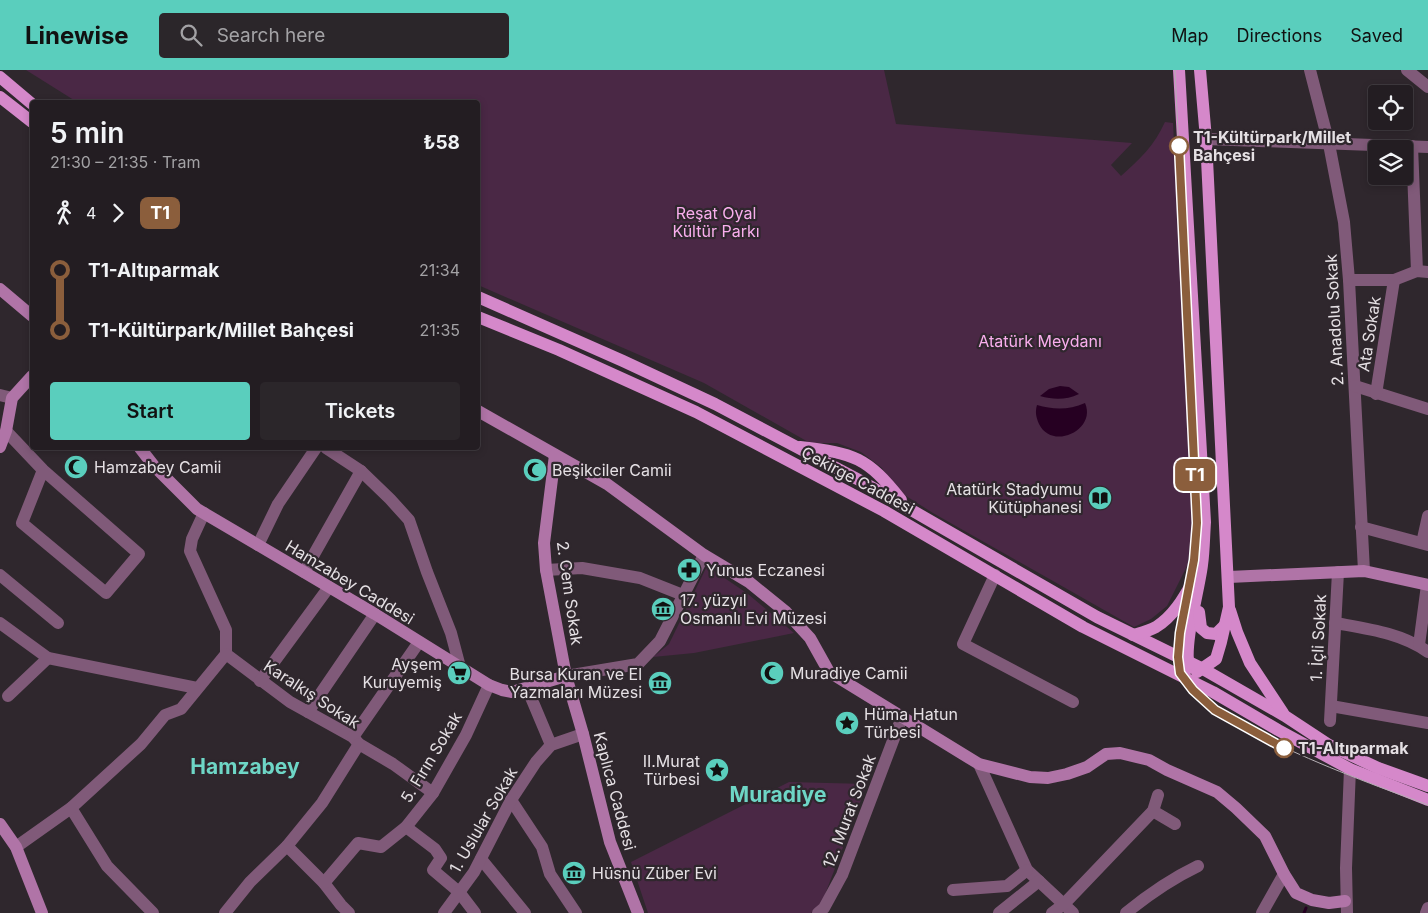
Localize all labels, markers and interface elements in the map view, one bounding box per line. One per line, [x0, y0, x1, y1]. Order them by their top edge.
search box [159, 13, 509, 58]
text: Linewise [25, 21, 129, 50]
icon: search [177, 21, 205, 49]
text: Search here [217, 24, 325, 47]
text: Map [1171, 25, 1209, 46]
text: Directions [1237, 25, 1322, 46]
text: Saved [1350, 25, 1403, 46]
map controls [1368, 85, 1413, 185]
button: locate [1368, 85, 1413, 130]
text: 5 min [50, 116, 124, 150]
place label: T1-Kültürpark/Millet Bahçesi [1193, 127, 1351, 165]
text: ₺58 [423, 131, 460, 154]
marker: T1-Kültürpark/Millet Bahçesi [1169, 136, 1189, 156]
button: layers [1368, 140, 1413, 185]
text: 21:30 – 21:35 · Tram [50, 152, 200, 172]
icon: walk [50, 199, 78, 227]
icon: forward [104, 199, 132, 227]
text: T1 [150, 202, 170, 223]
text: 4 [86, 203, 96, 223]
park label: Reşat Oyal Kültür Parkı [672, 203, 760, 241]
street label: 2. Anadolu Sokak [1321, 253, 1347, 386]
text: T1-Altıparmak [88, 259, 219, 282]
text: 21:34 [419, 260, 460, 280]
street label: Ata Sokak [1353, 295, 1385, 373]
text: T1-Kültürpark/Millet Bahçesi [88, 319, 354, 342]
text: 21:35 [420, 320, 460, 340]
park label: Atatürk Meydanı [978, 331, 1102, 351]
button: Start [50, 382, 250, 440]
button: Tickets [260, 382, 460, 440]
street label: Çekirge Caddesi [798, 442, 918, 518]
mosque icon: Hamzabey Camii [63, 454, 89, 480]
place label: Hamzabey Camii [94, 457, 221, 477]
mosque icon: Beşikciler Camii [522, 457, 548, 483]
line badge: T1 [1172, 459, 1218, 491]
place label: Beşikciler Camii [552, 460, 672, 480]
text: T1 [1185, 464, 1205, 485]
place label: Atatürk Stadyumu Kütüphanesi [946, 479, 1082, 517]
library icon: Atatürk Stadyumu Kütüphanesi [1087, 485, 1113, 511]
street label: Hamzabey Caddesi [282, 536, 418, 628]
street label: 2. Cem Sokak [553, 540, 587, 646]
pharmacy icon: Yunus Eczanesi [676, 557, 702, 583]
place label: Yunus Eczanesi [706, 560, 825, 580]
place label: 17. yüzyıl Osmanlı Evi Müzesi [680, 590, 827, 628]
street label: 1. İçli Sokak [1306, 593, 1330, 682]
museum icon: 17. yüzyıl Osmanlı Evi Müzesi [650, 596, 676, 622]
place label: Ayşem Kuruyemiş [363, 654, 442, 692]
street label: Karalkış Sokak [260, 655, 364, 733]
supermarket icon: Ayşem Kuruyemiş [446, 660, 472, 686]
mosque icon: Muradiye Camii [759, 660, 785, 686]
place label: Muradiye Camii [790, 663, 908, 683]
place label: Bursa Kuran ve El Yazmaları Müzesi [509, 664, 642, 702]
museum icon: Bursa Kuran ve El Yazmaları Müzesi [647, 670, 673, 696]
place label: Hüma Hatun Türbesi [864, 704, 958, 742]
street label: 5. Fırın Sokak [396, 708, 466, 806]
place icon: Hüma Hatun Türbesi [834, 710, 860, 736]
street label: Kaplıca Caddesi [590, 729, 640, 853]
marker: T1-Altıparmak [1274, 738, 1294, 758]
place label: T1-Altıparmak [1298, 738, 1409, 758]
place label: II.Murat Türbesi [643, 751, 700, 789]
street label: 12. Murat Sokak [818, 751, 880, 871]
district label: Hamzabey [190, 754, 300, 779]
place icon: II.Murat Türbesi [704, 757, 730, 783]
street label: 1. Uslular Sokak [445, 763, 522, 877]
district label: Muradiye [730, 782, 826, 807]
museum icon: Hüsnü Züber Evi [561, 860, 587, 886]
place label: Hüsnü Züber Evi [592, 863, 717, 883]

